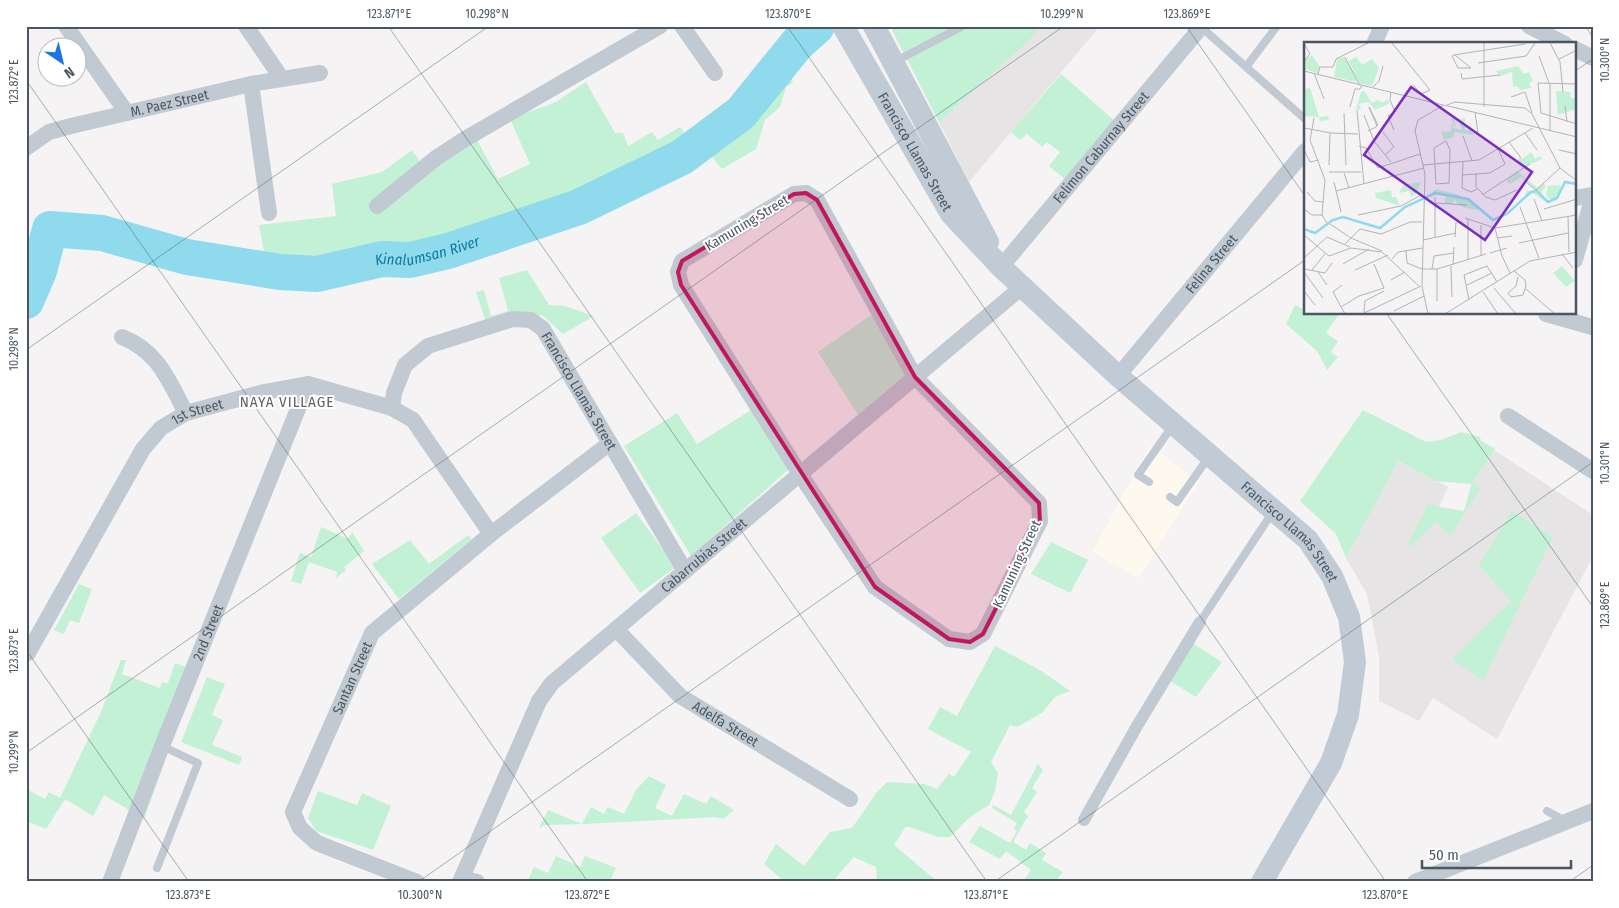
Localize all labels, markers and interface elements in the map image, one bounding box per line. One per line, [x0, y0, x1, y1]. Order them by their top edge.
text: 123.871°E [367, 7, 412, 21]
text: 10.298°N [465, 7, 509, 21]
text: 123.870°E [765, 7, 811, 21]
text: 10.299°N [1040, 7, 1084, 21]
text: 123.869°E [1164, 7, 1211, 21]
north arrow [38, 38, 88, 88]
text: 10.300°N [1598, 38, 1612, 82]
inset map [1304, 42, 1576, 315]
text: 123.872°E [7, 59, 21, 105]
text: N [61, 63, 77, 82]
street label: M. Paez Street [129, 86, 211, 120]
street label: Felimon Caburnay Street [1049, 88, 1153, 206]
street label: Francisco Llamas Street [874, 89, 956, 214]
street label: Kamuning Street [702, 191, 792, 255]
street label: Felina Street [1182, 230, 1241, 297]
water label: Kinalumsan River [373, 232, 483, 270]
text: 10.298°N [7, 327, 21, 371]
street label: Francisco Llamas Street [538, 329, 621, 453]
district label: NAYA VILLAGE [240, 393, 334, 411]
street label: 1st Street [168, 395, 225, 428]
text: 10.301°N [1598, 442, 1612, 484]
street label: Francisco Llamas Street [1238, 478, 1342, 584]
street label: Cabarrubias Street [657, 514, 750, 596]
street label: Kamuning Street [989, 517, 1045, 611]
text: 123.869°E [1598, 581, 1612, 628]
street label: 2nd Street [189, 602, 227, 663]
text: 123.873°E [7, 628, 21, 674]
street label: Santan Street [329, 639, 376, 717]
street label: Adelfa Street [690, 697, 762, 750]
text: 10.299°N [7, 730, 21, 774]
scale bar [1422, 838, 1570, 870]
text: 50 m [1429, 846, 1459, 864]
text: 123.873°E [165, 888, 211, 902]
text: 10.300°N [398, 888, 442, 902]
text: 123.872°E [564, 888, 610, 902]
text: 123.871°E [964, 888, 1009, 902]
text: 123.870°E [1362, 888, 1408, 902]

